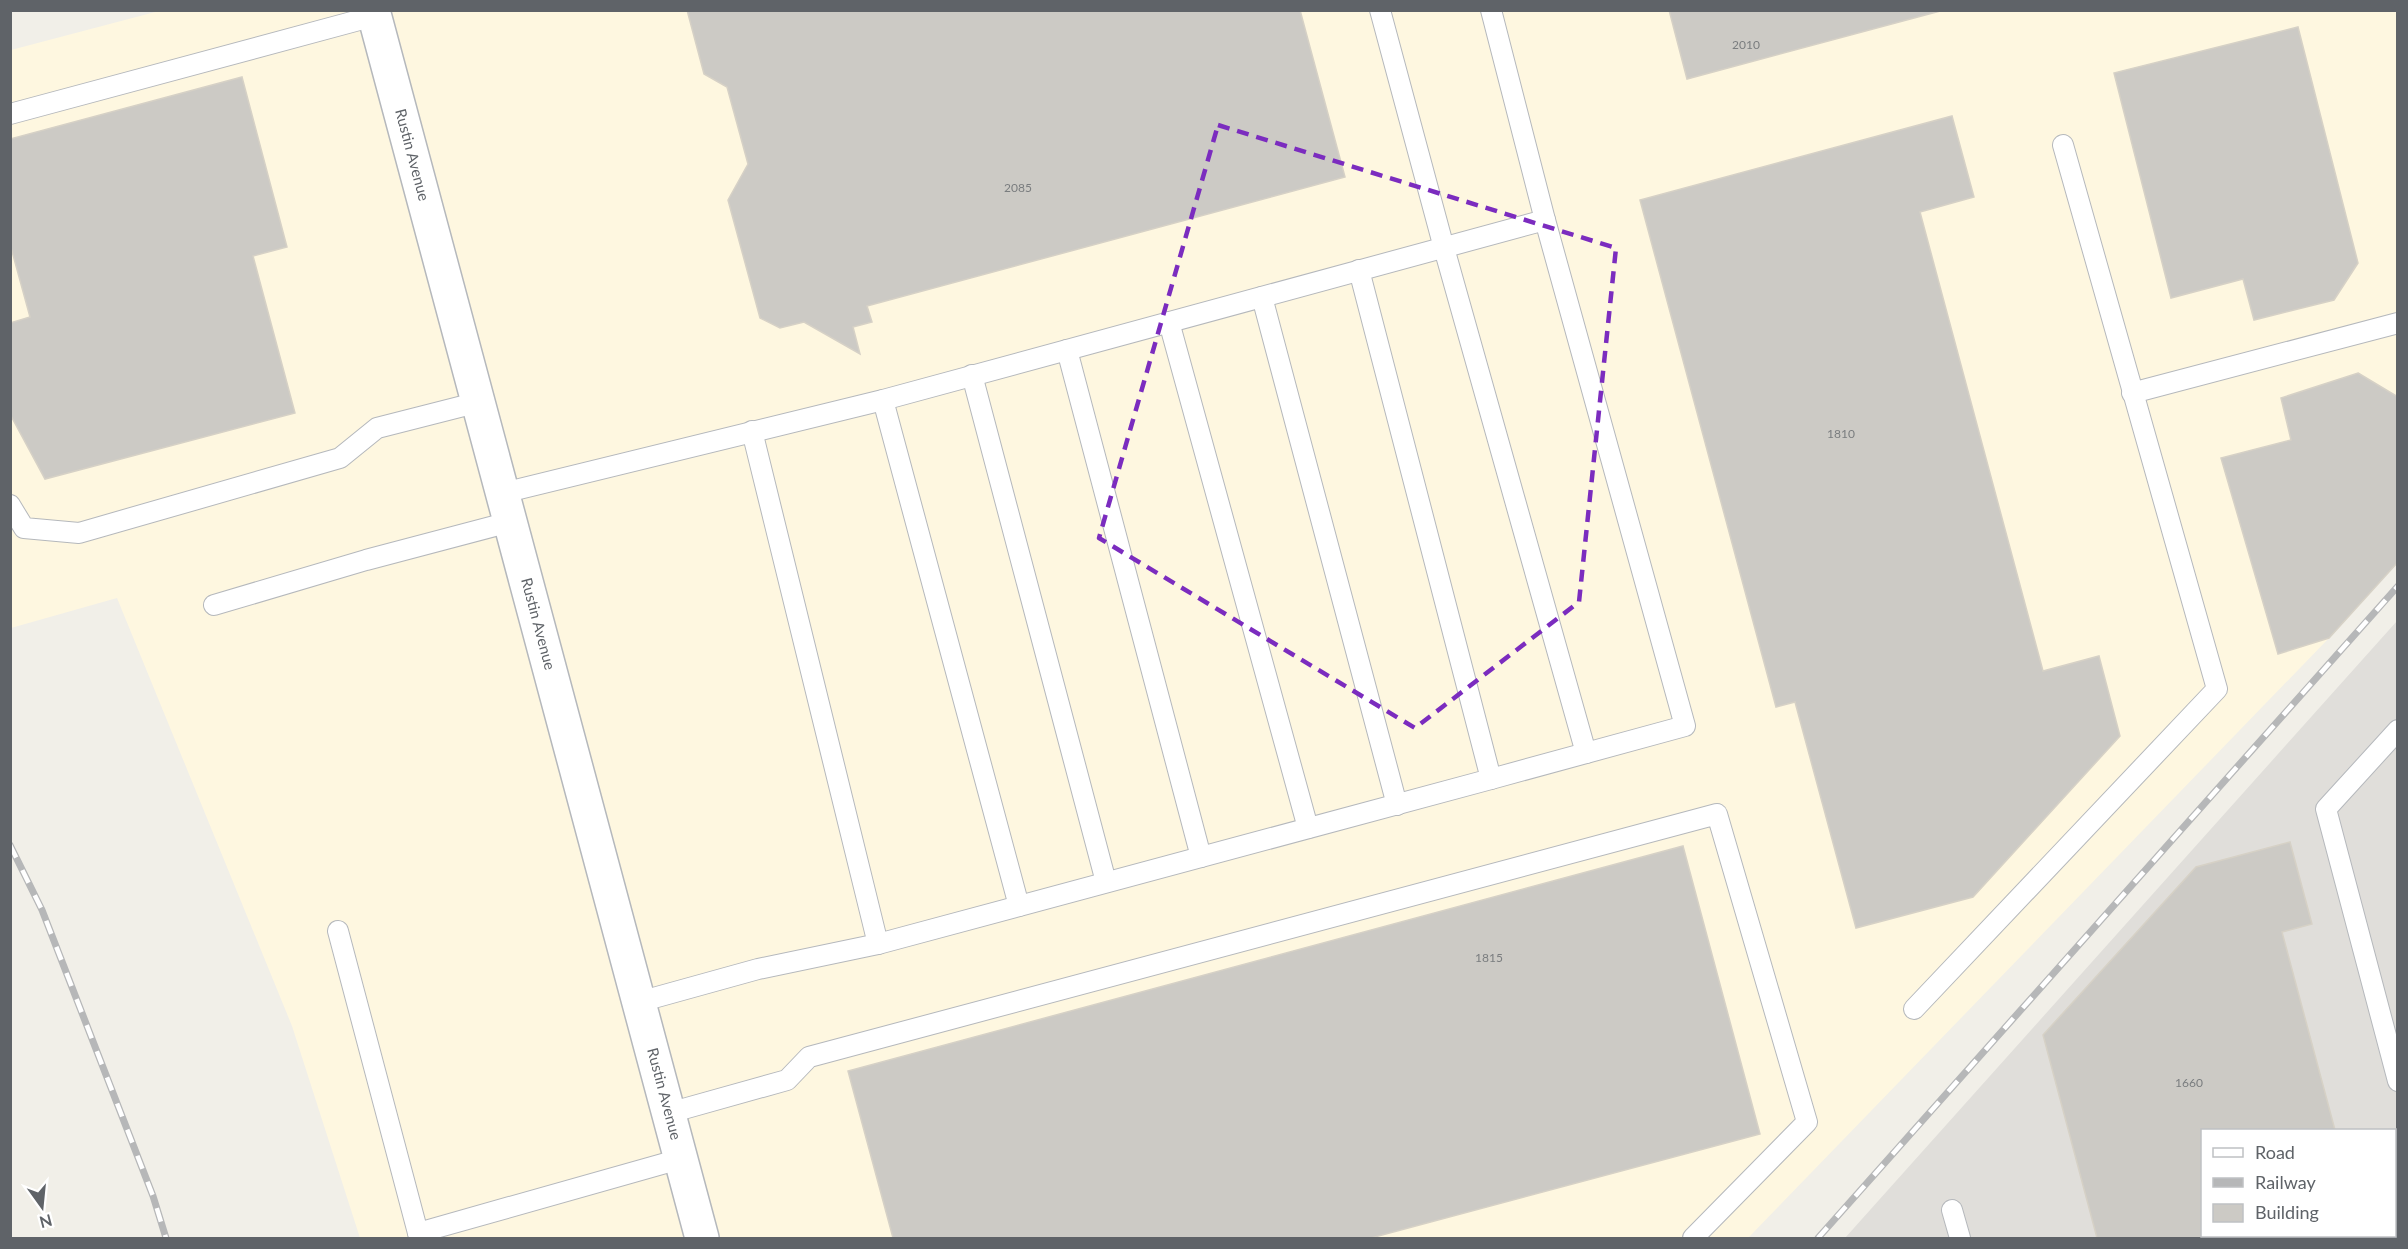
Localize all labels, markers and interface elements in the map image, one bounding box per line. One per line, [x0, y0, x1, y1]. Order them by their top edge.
house number: 2010 [1732, 37, 1760, 52]
street label: Rustin Avenue [392, 107, 434, 203]
house number: 2085 [1004, 180, 1032, 195]
house number: 1810 [1827, 426, 1855, 441]
street label: Rustin Avenue [518, 576, 560, 672]
house number: 1815 [1475, 950, 1503, 965]
street label: Rustin Avenue [644, 1046, 686, 1142]
house number: 1660 [2175, 1075, 2203, 1090]
legend [2201, 1129, 2396, 1237]
text: Road [2255, 1141, 2295, 1163]
text: Railway [2255, 1171, 2316, 1193]
north arrow [12, 1177, 72, 1237]
text: Building [2255, 1201, 2319, 1223]
text: N [38, 1211, 54, 1233]

